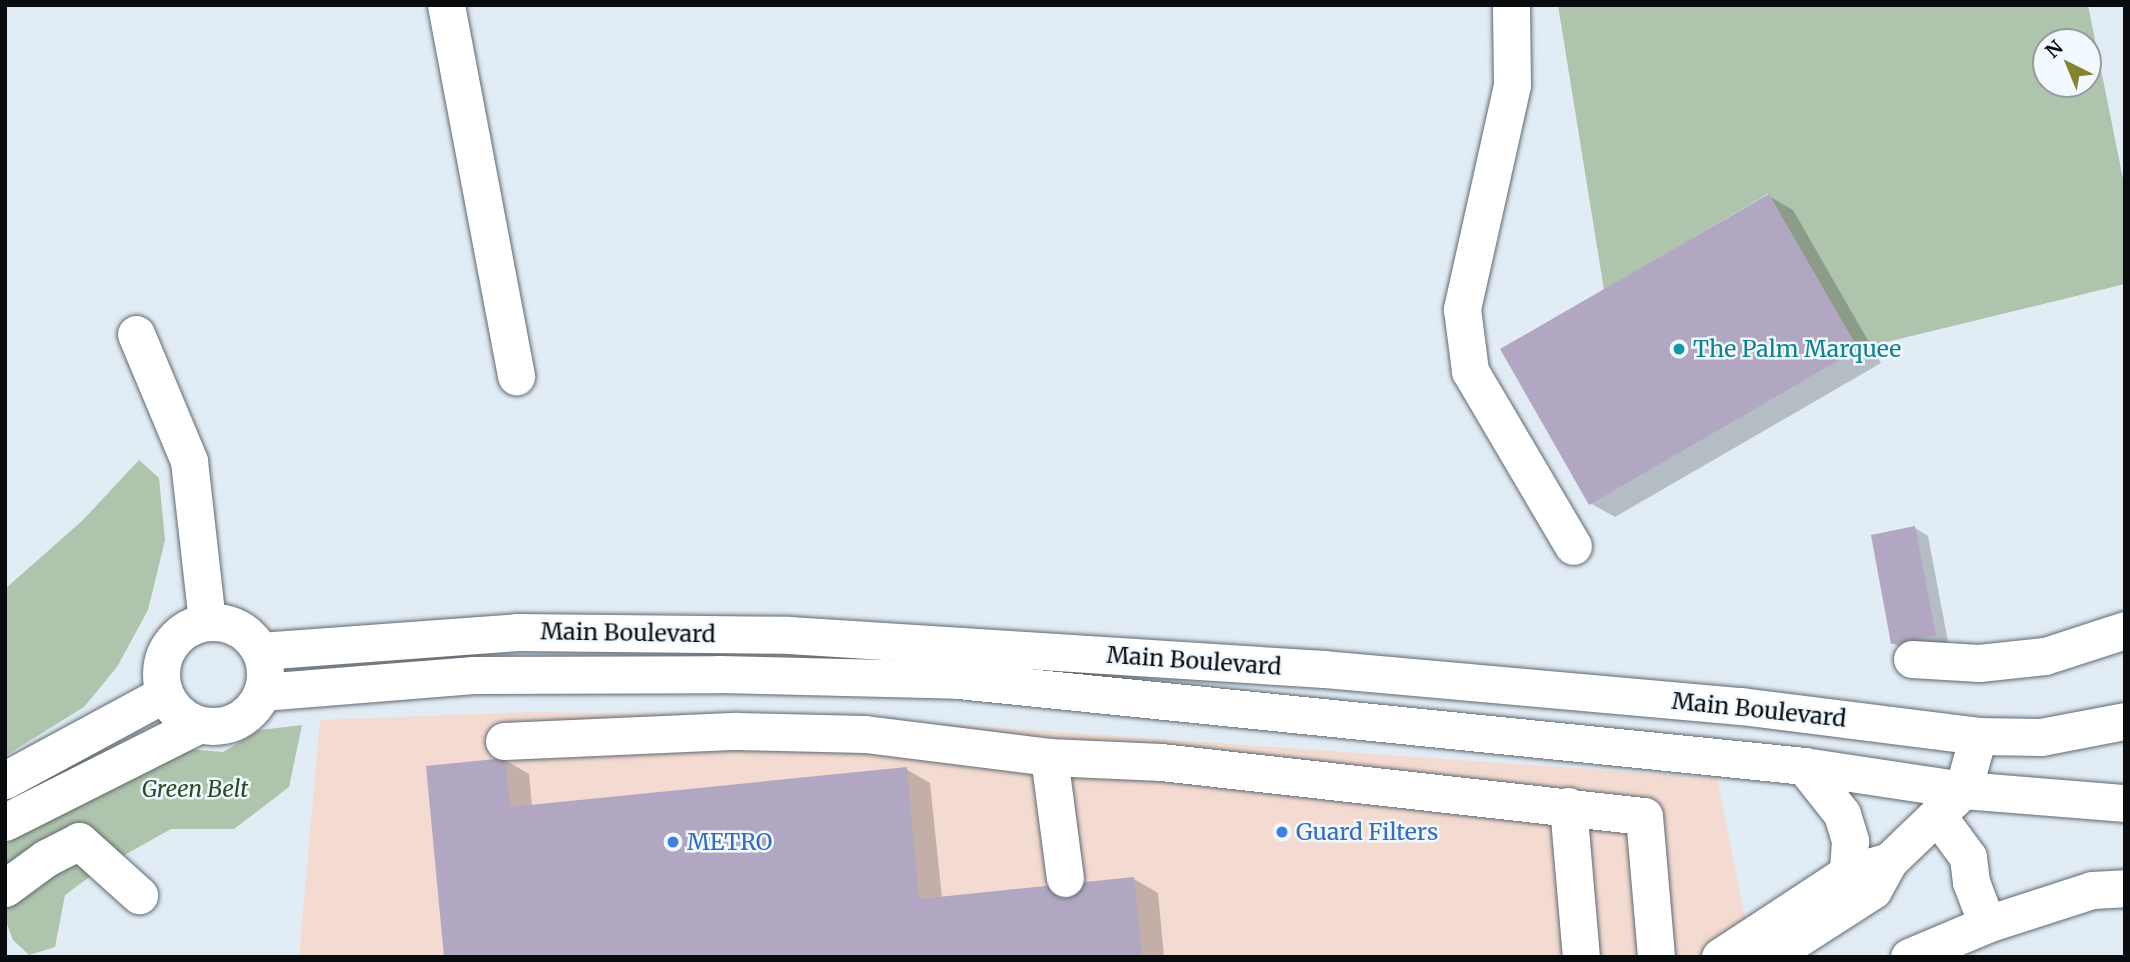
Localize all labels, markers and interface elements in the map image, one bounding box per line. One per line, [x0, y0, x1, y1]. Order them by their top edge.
north arrow [2032, 28, 2102, 98]
text: N [2040, 35, 2068, 63]
place label: The Palm Marquee [1693, 335, 1901, 363]
marker: The Palm Marquee [1671, 341, 1687, 357]
street label: Main Boulevard [540, 618, 716, 648]
street label: Main Boulevard [1106, 641, 1282, 681]
street label: Main Boulevard [1670, 687, 1848, 733]
park label: Green Belt [142, 775, 248, 803]
place label: Guard Filters [1296, 818, 1438, 846]
marker: Guard Filters [1274, 824, 1290, 840]
place label: METRO [687, 828, 772, 856]
marker: METRO [665, 834, 681, 850]

